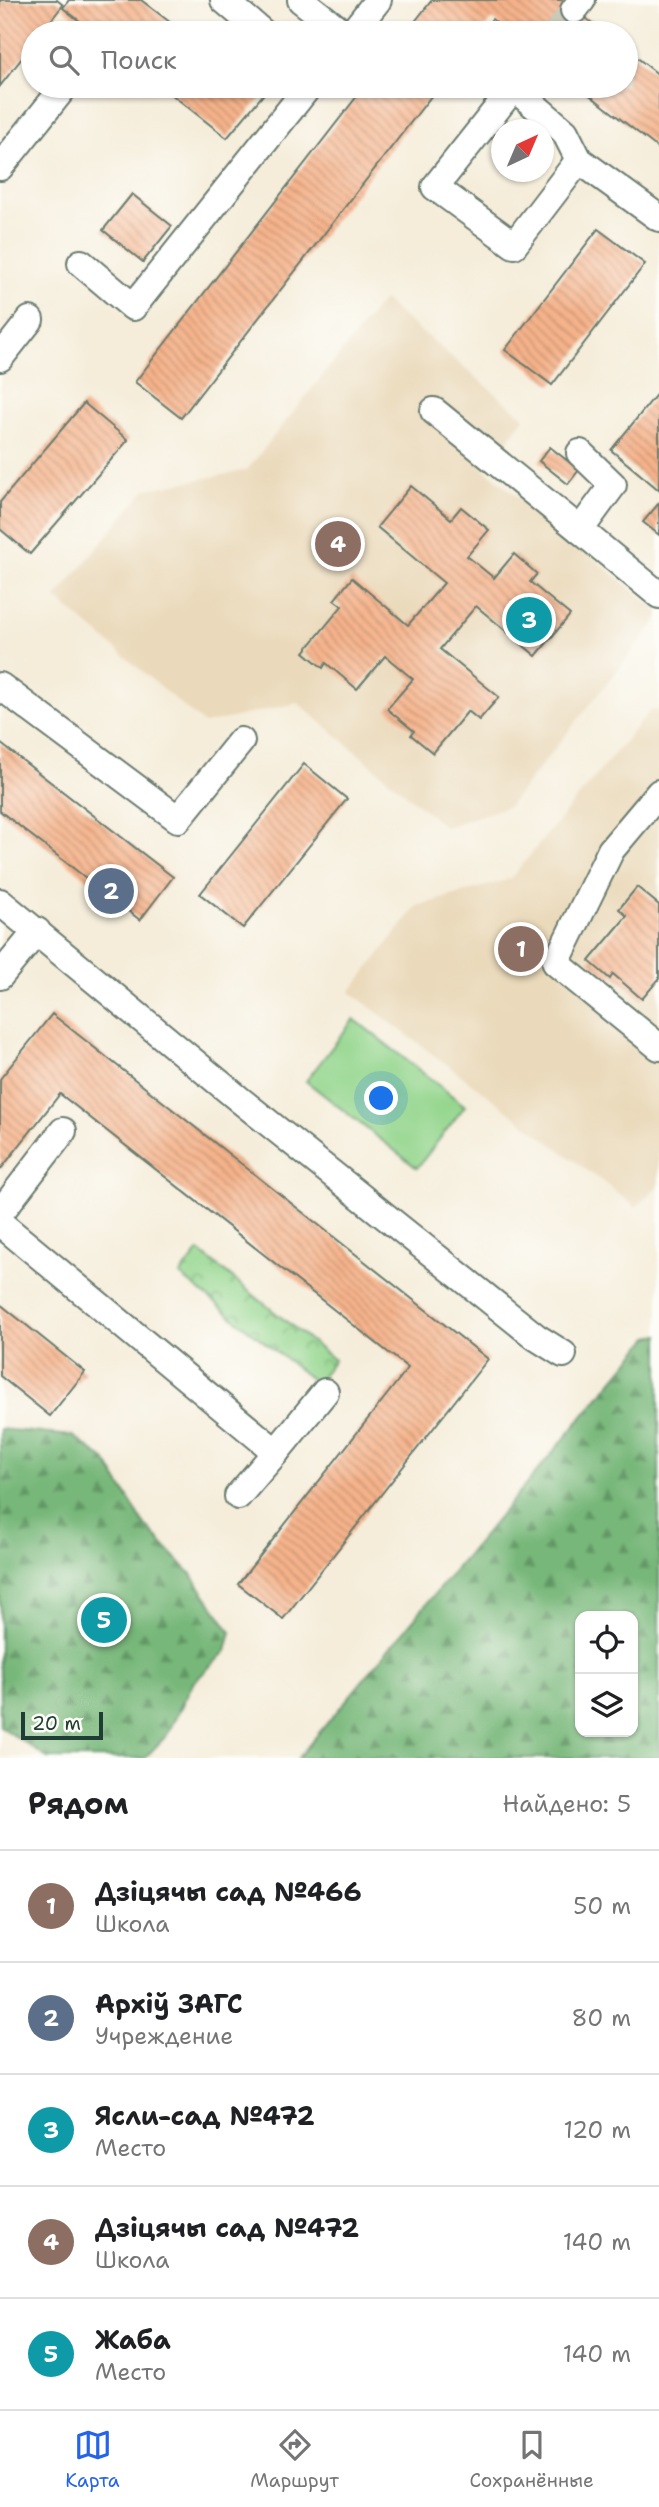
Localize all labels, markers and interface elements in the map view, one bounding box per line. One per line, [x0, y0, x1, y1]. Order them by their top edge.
search box [21, 21, 638, 98]
icon: search [45, 41, 83, 79]
text: Поиск [101, 42, 177, 77]
north arrow [491, 119, 554, 182]
pin: 4 [315, 518, 361, 570]
pin: 3 [506, 594, 552, 646]
pin: 2 [88, 865, 134, 917]
pin: 1 [498, 923, 544, 975]
your location [364, 1081, 398, 1115]
pin: 5 [81, 1594, 127, 1646]
map controls [575, 1611, 638, 1737]
button: locate [575, 1611, 638, 1674]
button: layers [575, 1674, 638, 1737]
scale bar [21, 1709, 103, 1741]
text: 20 m [32, 1711, 81, 1736]
text: Рядом [28, 1783, 128, 1824]
text: Найдено: 5 [503, 1789, 631, 1819]
text: Дзіцячы сад №466 [95, 1874, 362, 1909]
text: 1 [46, 1891, 56, 1921]
text: 50 m [573, 1891, 631, 1921]
text: Школа [95, 1909, 170, 1939]
text: Архіў ЗАГС [95, 1986, 243, 2021]
text: 2 [43, 2003, 59, 2033]
text: 80 m [572, 2003, 631, 2033]
text: Учреждение [95, 2021, 233, 2051]
text: Ясли-сад №472 [95, 2098, 315, 2133]
text: 3 [43, 2115, 59, 2145]
text: 120 m [563, 2115, 631, 2145]
text: Место [95, 2133, 166, 2163]
text: Дзіцячы сад №472 [95, 2210, 359, 2245]
text: 4 [43, 2227, 59, 2257]
text: 140 m [563, 2227, 631, 2257]
text: Школа [95, 2245, 170, 2275]
text: Жаба [95, 2322, 171, 2357]
text: 5 [44, 2339, 58, 2369]
text: 140 m [563, 2339, 631, 2369]
text: Место [95, 2357, 166, 2387]
tab: Карта [65, 2426, 120, 2493]
tab: Маршрут [250, 2426, 339, 2493]
tab: Сохранённые [470, 2426, 594, 2493]

